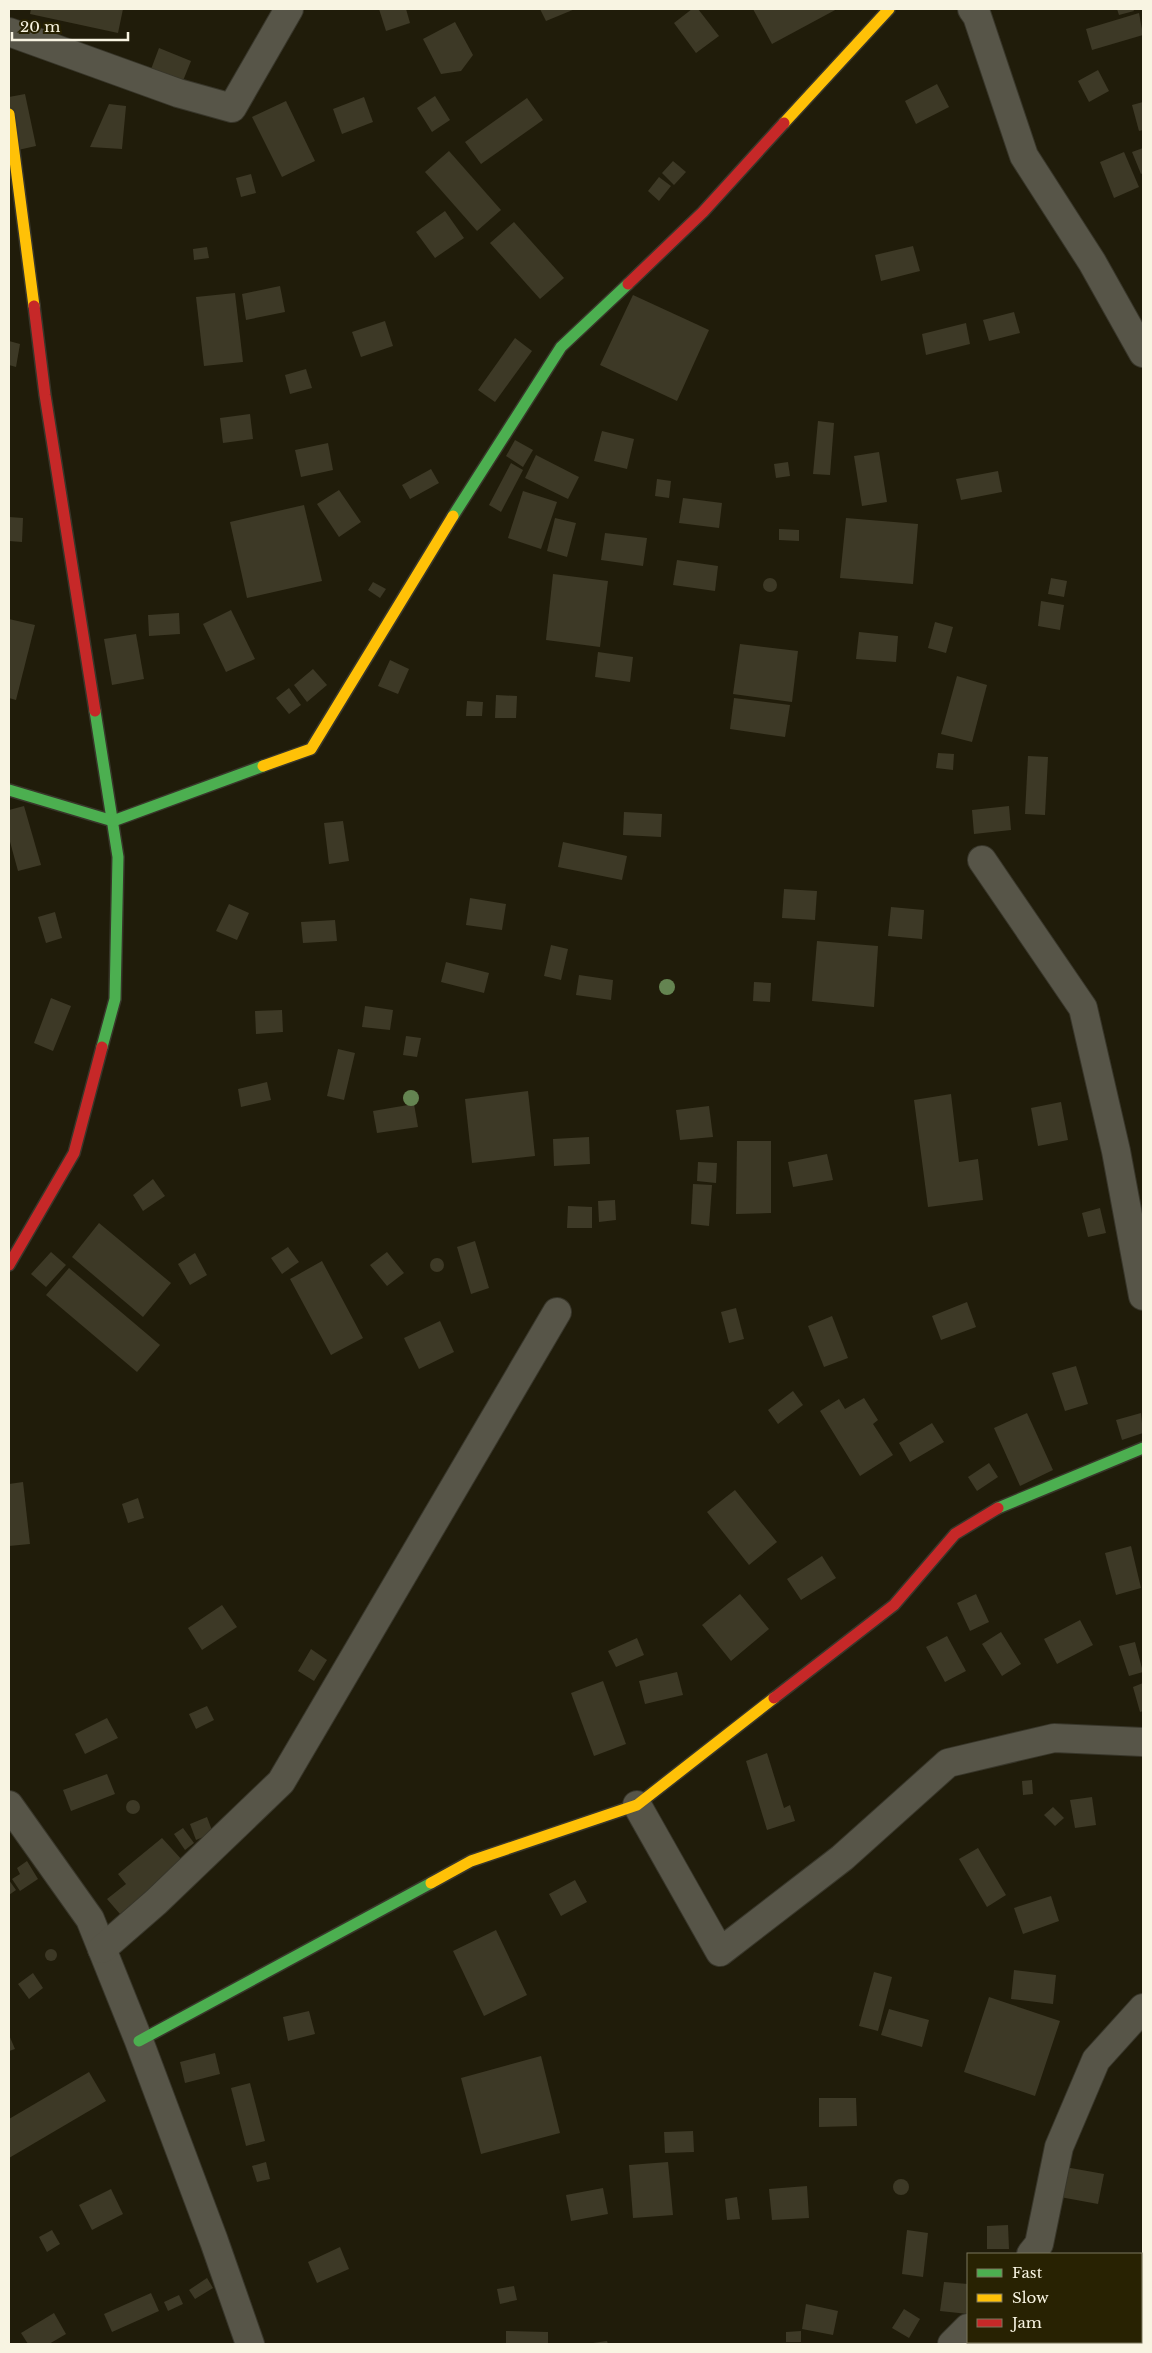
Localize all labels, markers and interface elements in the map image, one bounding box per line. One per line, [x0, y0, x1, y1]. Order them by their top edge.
scale bar [12, 10, 129, 42]
text: 20 m [20, 17, 60, 36]
legend [967, 2253, 1142, 2343]
text: Fast [1012, 2263, 1043, 2282]
text: Slow [1012, 2288, 1049, 2307]
text: Jam [1010, 2313, 1042, 2332]

